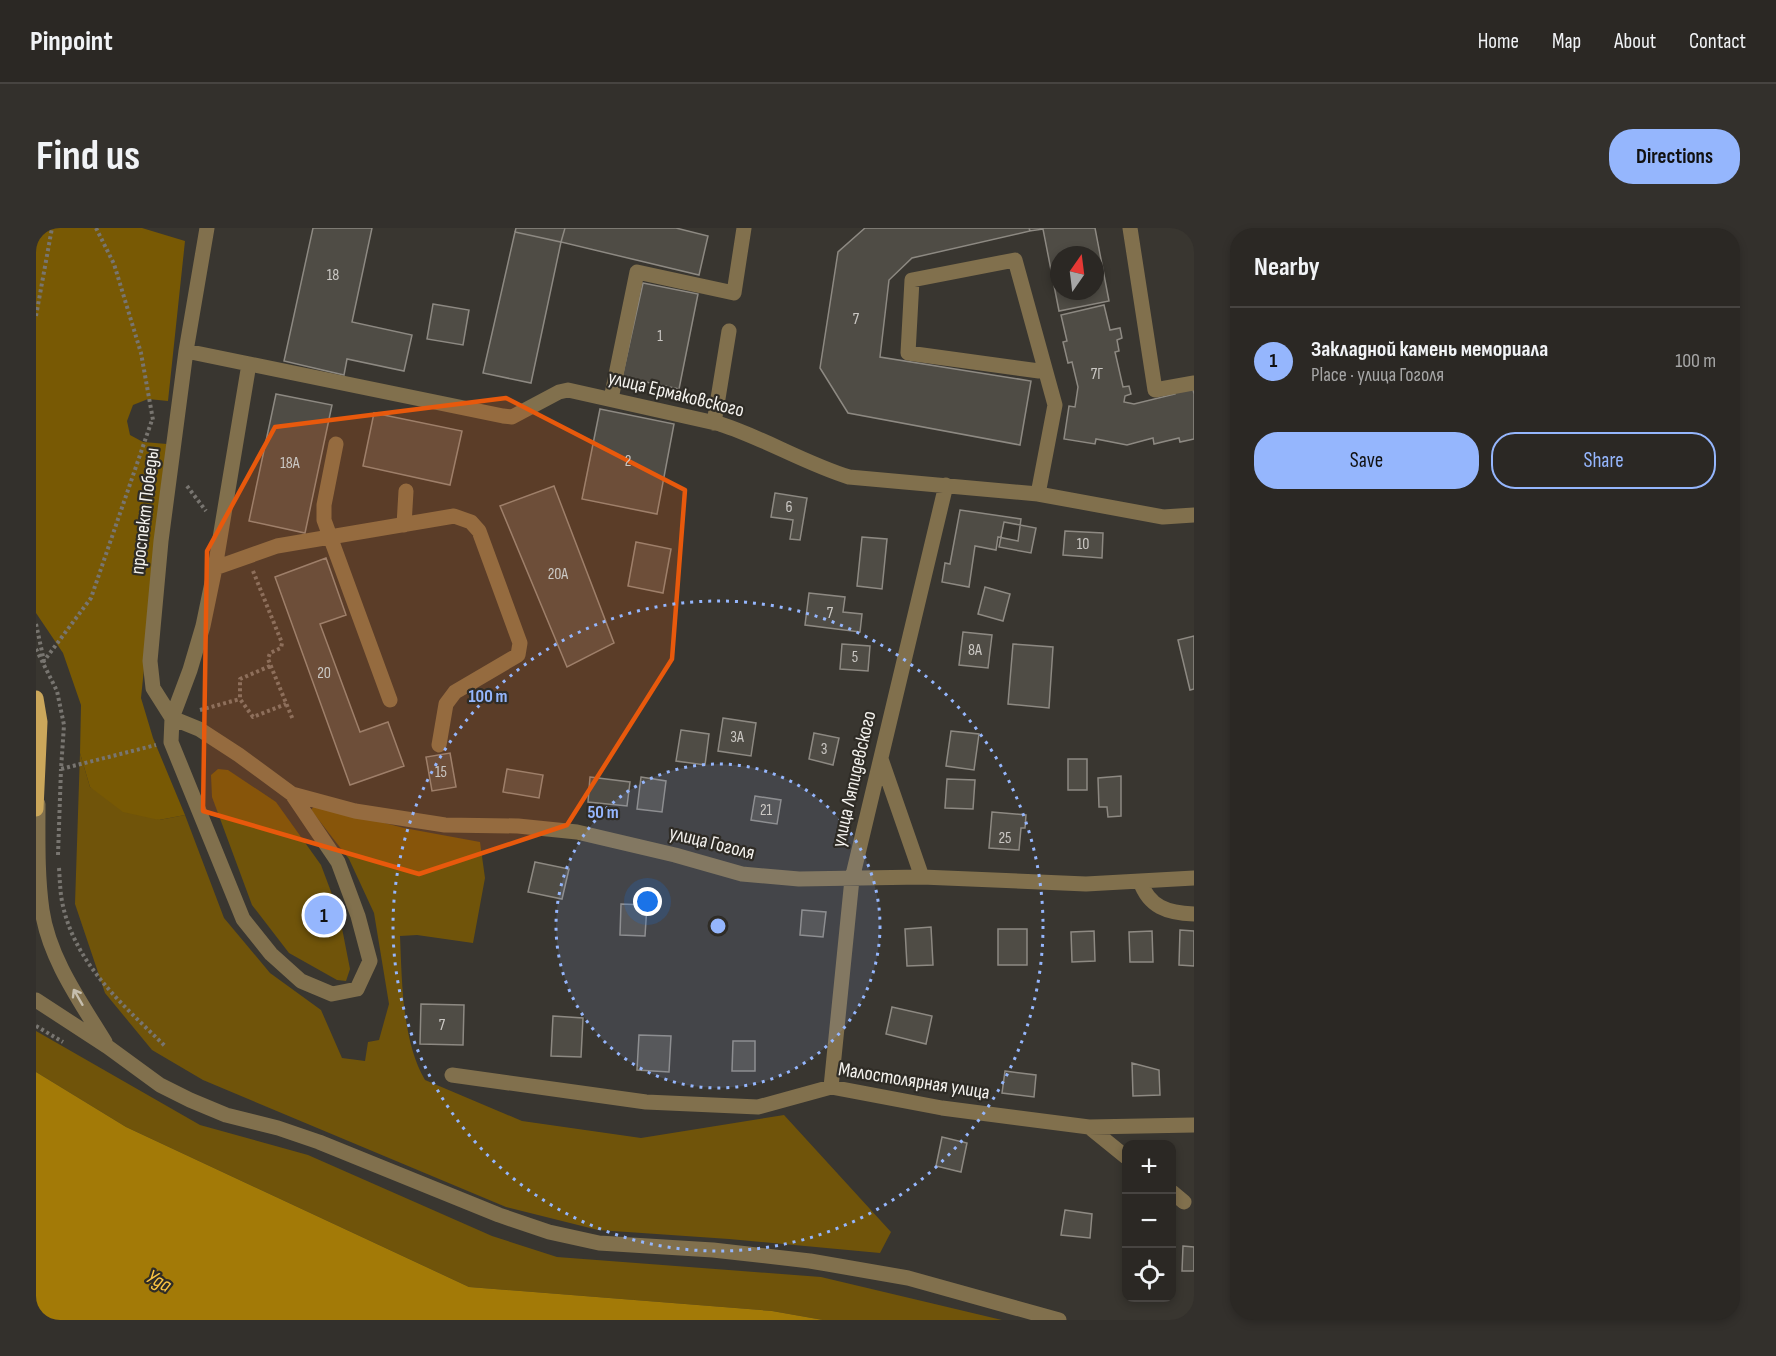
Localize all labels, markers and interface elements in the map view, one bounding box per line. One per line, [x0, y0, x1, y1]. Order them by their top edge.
text: Pinpoint [30, 25, 113, 58]
text: Home [1478, 29, 1519, 54]
text: Map [1552, 29, 1581, 54]
text: About [1614, 29, 1656, 54]
text: Contact [1689, 29, 1746, 54]
button: Directions [1609, 129, 1740, 184]
text: Find us [36, 131, 140, 182]
north arrow [1050, 246, 1104, 300]
text: Nearby [1254, 252, 1320, 283]
house number: 18 [327, 266, 339, 285]
house number: 7 [853, 310, 860, 329]
house number: 1 [657, 327, 663, 346]
text: Закладной камень мемориала [1311, 336, 1548, 363]
text: 1 [1270, 349, 1277, 373]
text: 100 m [1675, 349, 1716, 373]
text: Place · улица Гоголя [1311, 363, 1444, 387]
street label: улица Ермаковского [605, 365, 747, 423]
house number: 7Г [1091, 365, 1103, 384]
button: Save [1254, 432, 1479, 489]
button: Share [1491, 432, 1716, 489]
street label: проспект Победы [125, 446, 165, 576]
house number: 2 [625, 452, 631, 471]
house number: 18А [280, 454, 300, 473]
house number: 6 [785, 498, 793, 517]
house number: 10 [1077, 535, 1089, 554]
house number: 20А [548, 565, 568, 584]
house number: 7 [827, 604, 834, 623]
house number: 8А [968, 641, 982, 660]
house number: 5 [852, 648, 858, 667]
house number: 20 [317, 664, 331, 683]
text: 100 m [469, 686, 508, 707]
street label: улица Ляпидевского [827, 708, 881, 850]
house number: 3А [730, 728, 744, 747]
house number: 3 [821, 740, 827, 759]
house number: 15 [435, 763, 447, 782]
house number: 21 [760, 801, 773, 820]
text: 50 m [587, 802, 619, 823]
street label: улица Гоголя [667, 821, 757, 865]
house number: 25 [998, 829, 1012, 848]
your location [633, 887, 662, 916]
pin: 1 [304, 892, 344, 938]
centre of rings [708, 916, 728, 936]
one-way arrow [71, 989, 83, 1006]
house number: 7 [439, 1016, 446, 1035]
street label: Малостолярная улица [836, 1057, 992, 1105]
map controls [1122, 1140, 1176, 1302]
button: + [1122, 1140, 1176, 1194]
button: − [1122, 1194, 1176, 1248]
button: locate [1122, 1248, 1176, 1302]
water label: Уда [142, 1264, 176, 1298]

